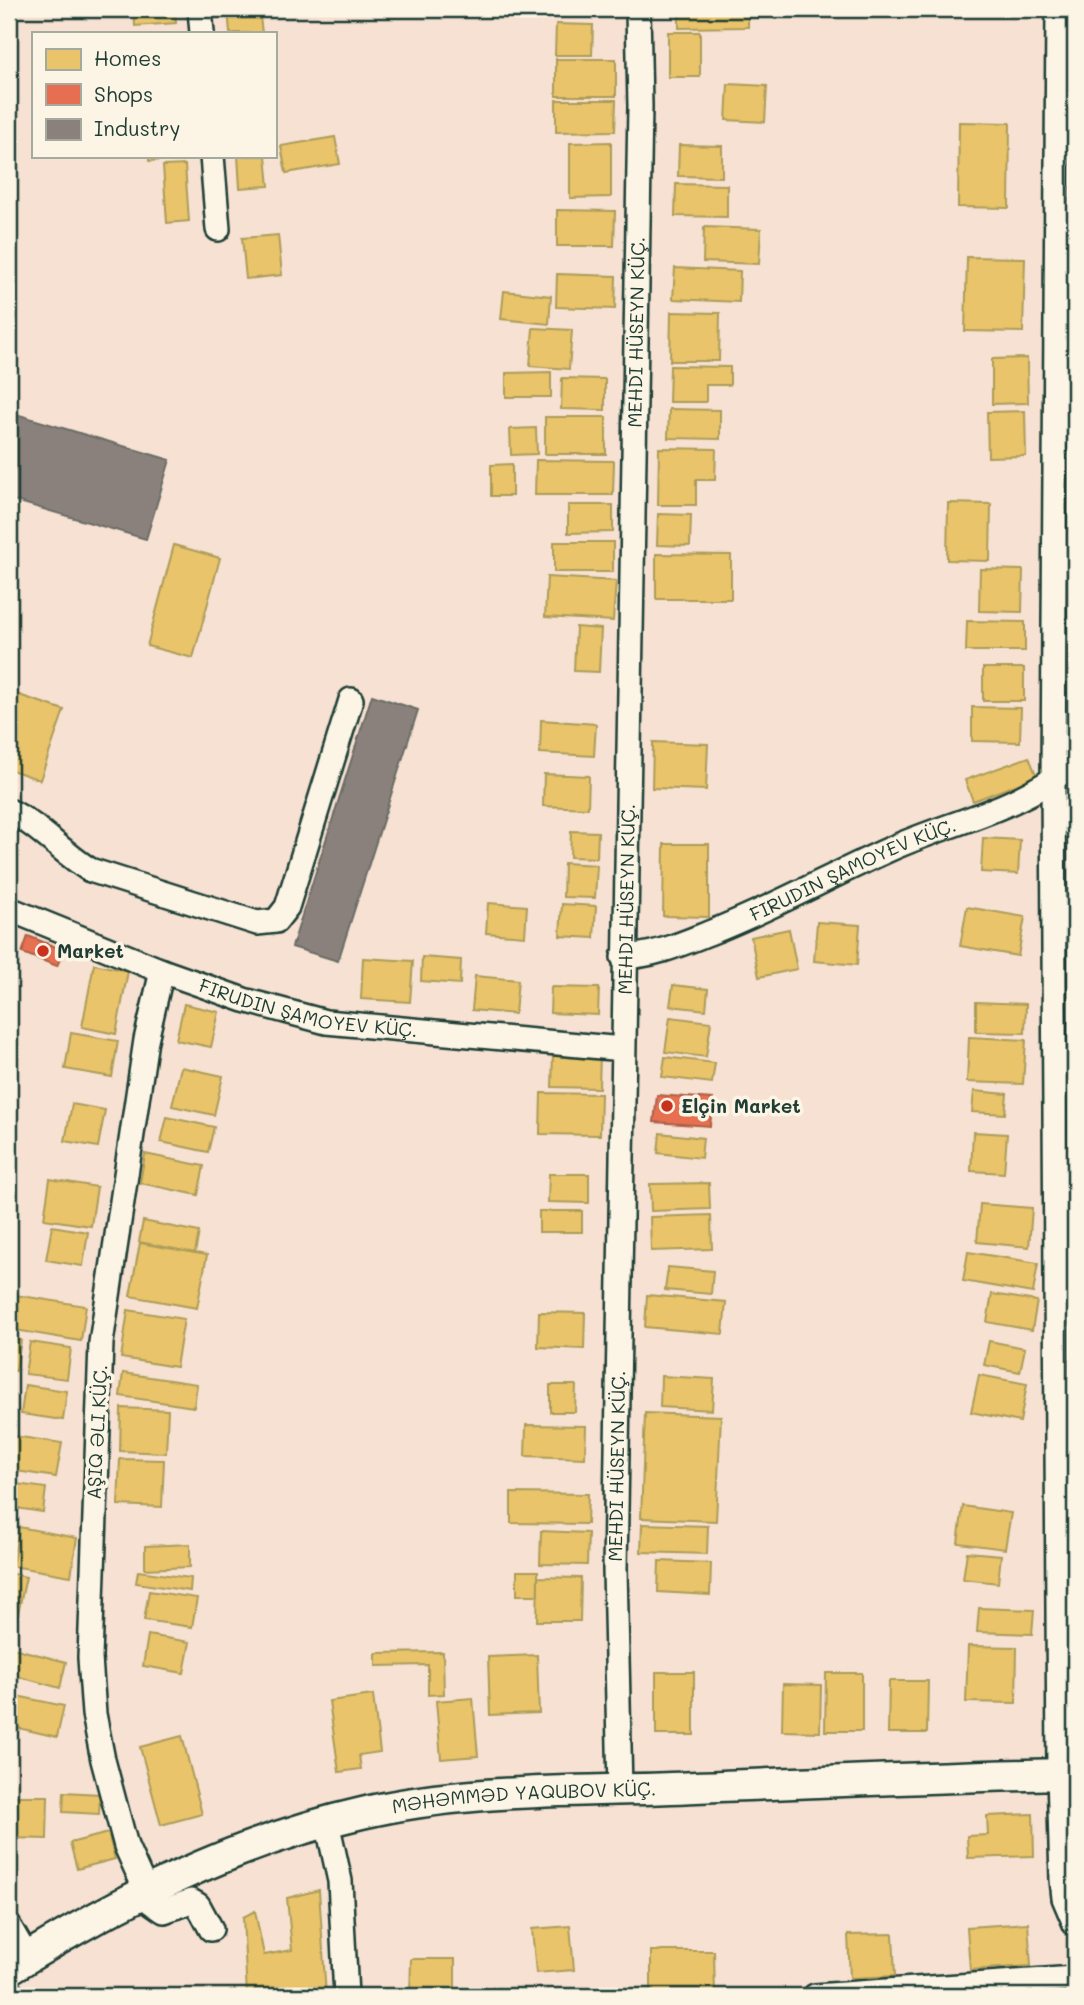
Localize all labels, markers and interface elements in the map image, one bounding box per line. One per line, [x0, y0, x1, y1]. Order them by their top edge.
legend [32, 32, 276, 158]
text: Homes [94, 44, 161, 71]
text: Shops [94, 80, 153, 107]
text: Industry [94, 114, 181, 141]
street label: MEHDI HÜSEYN KÜÇ. [622, 237, 650, 428]
street label: MEHDI HÜSEYN KÜÇ. [612, 803, 640, 995]
street label: FIRUDIN ŞAMOYEV KÜÇ. [745, 812, 959, 926]
place label: Market [57, 938, 124, 963]
marker: Market [35, 943, 51, 959]
street label: FIRUDIN ŞAMOYEV KÜÇ. [196, 972, 419, 1042]
place label: Elçin Market [681, 1093, 801, 1118]
marker: Elçin Market [659, 1098, 675, 1114]
street label: AŞIQ ƏLI KÜÇ. [80, 1364, 113, 1500]
street label: MEHDI HÜSEYN KÜÇ. [602, 1370, 630, 1562]
street label: MƏHƏMMƏD YAQUBOV KÜÇ. [390, 1776, 657, 1818]

